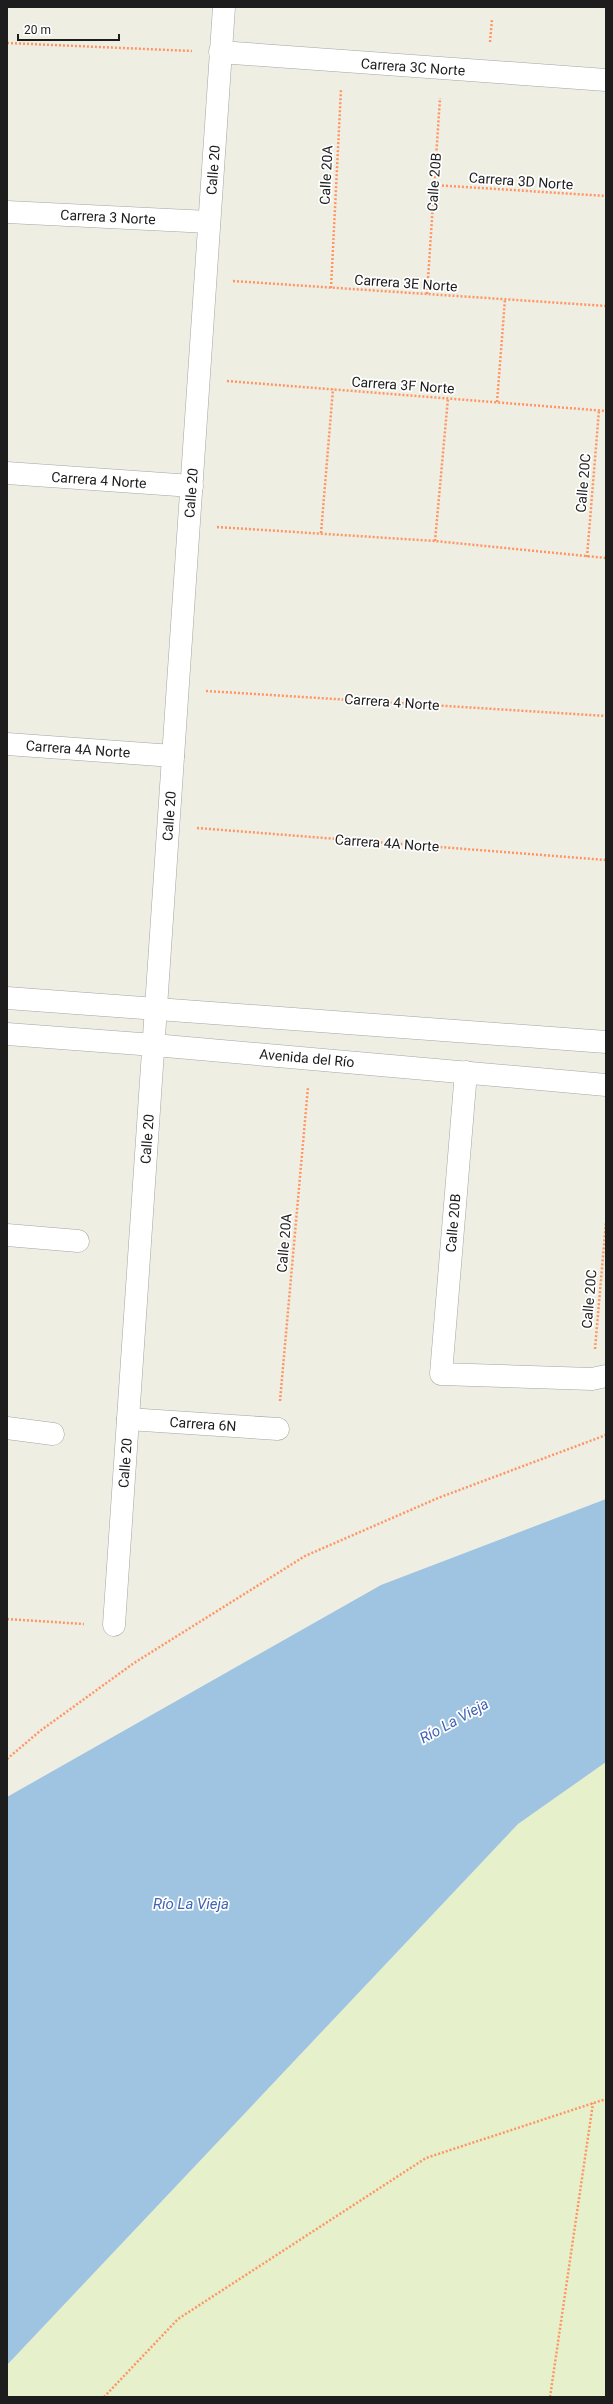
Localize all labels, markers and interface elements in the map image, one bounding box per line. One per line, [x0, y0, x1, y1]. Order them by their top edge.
scale bar [18, 16, 119, 42]
text: 20 m [24, 23, 51, 37]
street label: Carrera 3C Norte [360, 55, 466, 79]
street label: Calle 20 [203, 144, 223, 196]
street label: Calle 20A [316, 145, 336, 205]
street label: Calle 20B [424, 152, 444, 212]
street label: Carrera 3D Norte [468, 169, 574, 193]
street label: Carrera 3 Norte [60, 207, 156, 227]
street label: Carrera 3E Norte [354, 271, 458, 295]
street label: Carrera 3F Norte [351, 373, 455, 397]
street label: Calle 20C [572, 453, 594, 513]
street label: Calle 20 [181, 467, 201, 519]
street label: Carrera 4 Norte [51, 469, 147, 491]
street label: Carrera 4 Norte [344, 691, 440, 713]
street label: Carrera 4A Norte [25, 737, 131, 761]
street label: Calle 20 [159, 790, 179, 842]
street label: Carrera 4A Norte [334, 831, 440, 855]
street label: Avenida del Río [259, 1046, 355, 1070]
street label: Calle 20 [137, 1113, 157, 1165]
street label: Calle 20B [442, 1193, 464, 1253]
street label: Calle 20A [273, 1213, 295, 1273]
street label: Calle 20C [578, 1269, 600, 1329]
street label: Carrera 6N [169, 1414, 237, 1434]
street label: Calle 20 [115, 1437, 135, 1489]
water label: Río La Vieja [416, 1695, 492, 1747]
water label: Río La Vieja [153, 1895, 229, 1913]

